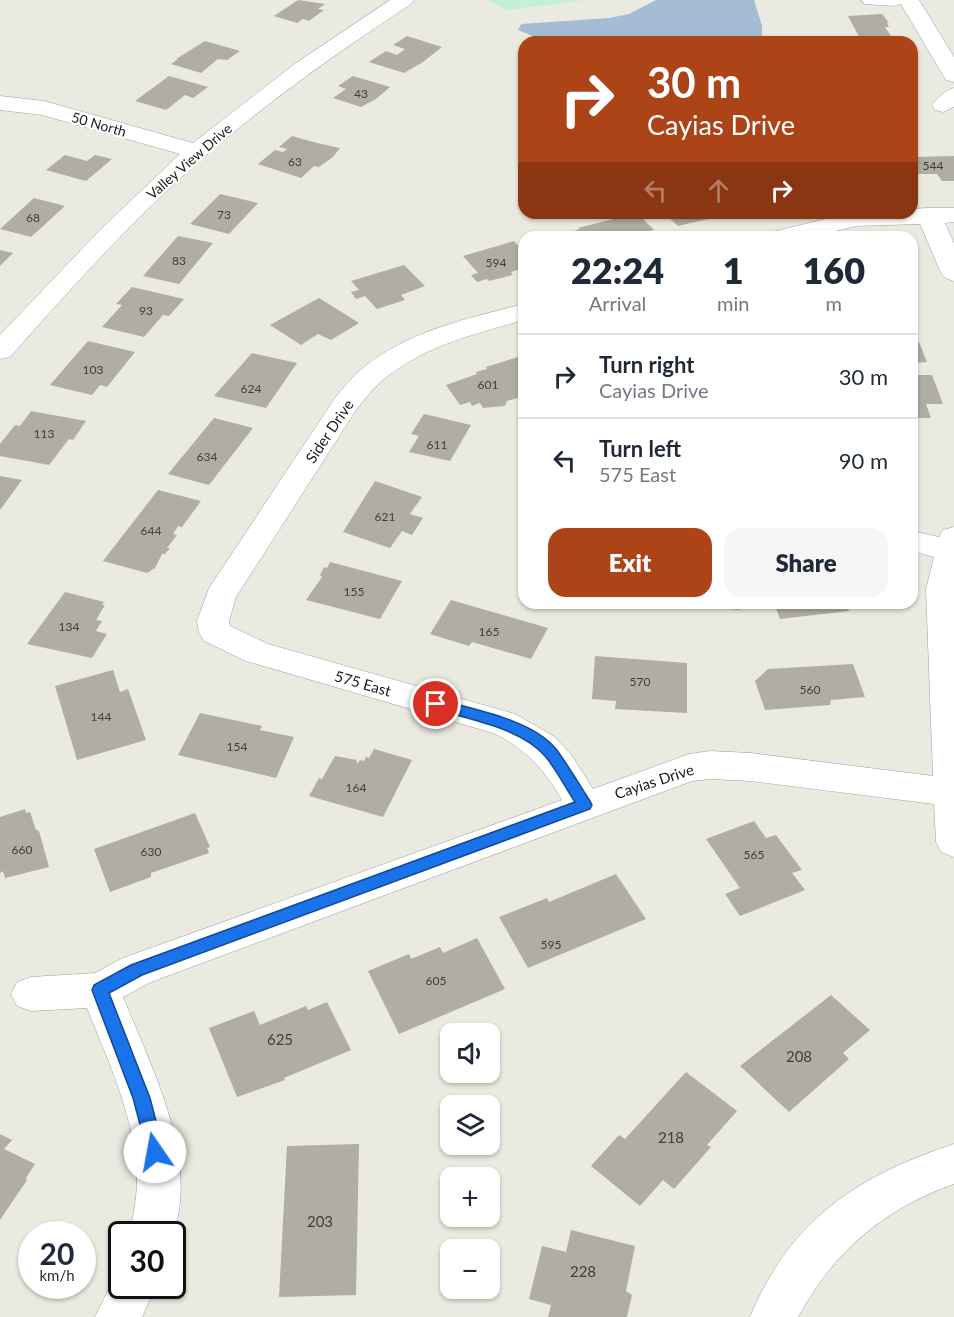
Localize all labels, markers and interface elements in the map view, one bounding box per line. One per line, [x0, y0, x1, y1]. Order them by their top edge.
text: 30 m [647, 57, 741, 107]
icon: right [548, 60, 626, 138]
house number: 43 [354, 86, 368, 101]
street label: 50 North [70, 108, 128, 140]
text: Cayias Drive [647, 108, 795, 141]
street label: Valley View Drive [143, 119, 235, 203]
house number: 63 [288, 154, 302, 169]
house number: 544 [923, 158, 943, 173]
icon: left [639, 174, 672, 207]
icon: ahead [702, 174, 735, 207]
icon: right [765, 174, 798, 207]
house number: 73 [217, 207, 231, 222]
house number: 68 [26, 210, 40, 225]
text: 22:24 [571, 248, 664, 292]
text: 1 [723, 248, 744, 292]
text: 160 [802, 248, 865, 292]
house number: 83 [172, 253, 186, 268]
house number: 594 [486, 255, 506, 270]
text: Arrival [589, 291, 646, 315]
text: min [717, 291, 749, 315]
text: m [825, 291, 842, 315]
house number: 93 [139, 303, 153, 318]
text: Turn right [599, 351, 694, 378]
icon: right [548, 360, 581, 393]
house number: 103 [83, 362, 103, 377]
text: 30 m [839, 363, 888, 390]
house number: 601 [478, 377, 498, 392]
text: Cayias Drive [599, 378, 709, 402]
house number: 624 [241, 381, 261, 396]
street label: Sider Drive [301, 396, 357, 466]
house number: 113 [34, 426, 54, 441]
text: Turn left [599, 435, 681, 462]
house number: 611 [427, 437, 447, 452]
icon: left [548, 444, 581, 477]
text: 90 m [839, 447, 888, 474]
house number: 634 [197, 449, 217, 464]
text: 575 East [599, 462, 676, 486]
house number: 621 [375, 509, 395, 524]
house number: 644 [141, 523, 161, 538]
button: Exit [548, 528, 712, 597]
button: Share [724, 528, 888, 597]
house number: 155 [344, 584, 364, 599]
house number: 134 [59, 619, 79, 634]
house number: 165 [479, 624, 499, 639]
street label: 575 East [333, 666, 394, 700]
house number: 570 [630, 674, 650, 689]
pin [410, 678, 461, 729]
house number: 560 [800, 682, 820, 697]
icon: arrive [419, 687, 452, 720]
house number: 144 [91, 709, 111, 724]
house number: 154 [227, 739, 247, 754]
street label: Cayias Drive [612, 760, 696, 802]
house number: 164 [346, 780, 366, 795]
house number: 660 [12, 842, 32, 857]
house number: 630 [141, 844, 161, 859]
house number: 565 [744, 847, 764, 862]
house number: 595 [541, 937, 561, 952]
house number: 605 [426, 973, 446, 988]
map controls [440, 1023, 500, 1299]
button: sound [440, 1023, 500, 1083]
house number: 625 [267, 1030, 293, 1048]
house number: 208 [786, 1047, 812, 1065]
button: layers [440, 1095, 500, 1155]
position arrow [123, 1120, 187, 1184]
house number: 218 [658, 1128, 684, 1146]
button: + [440, 1167, 500, 1227]
house number: 203 [307, 1212, 333, 1230]
speed limit sign: 30 [108, 1221, 186, 1299]
text: 20 [40, 1235, 74, 1271]
button: − [440, 1239, 500, 1299]
house number: 228 [570, 1262, 596, 1280]
text: km/h [39, 1266, 75, 1284]

